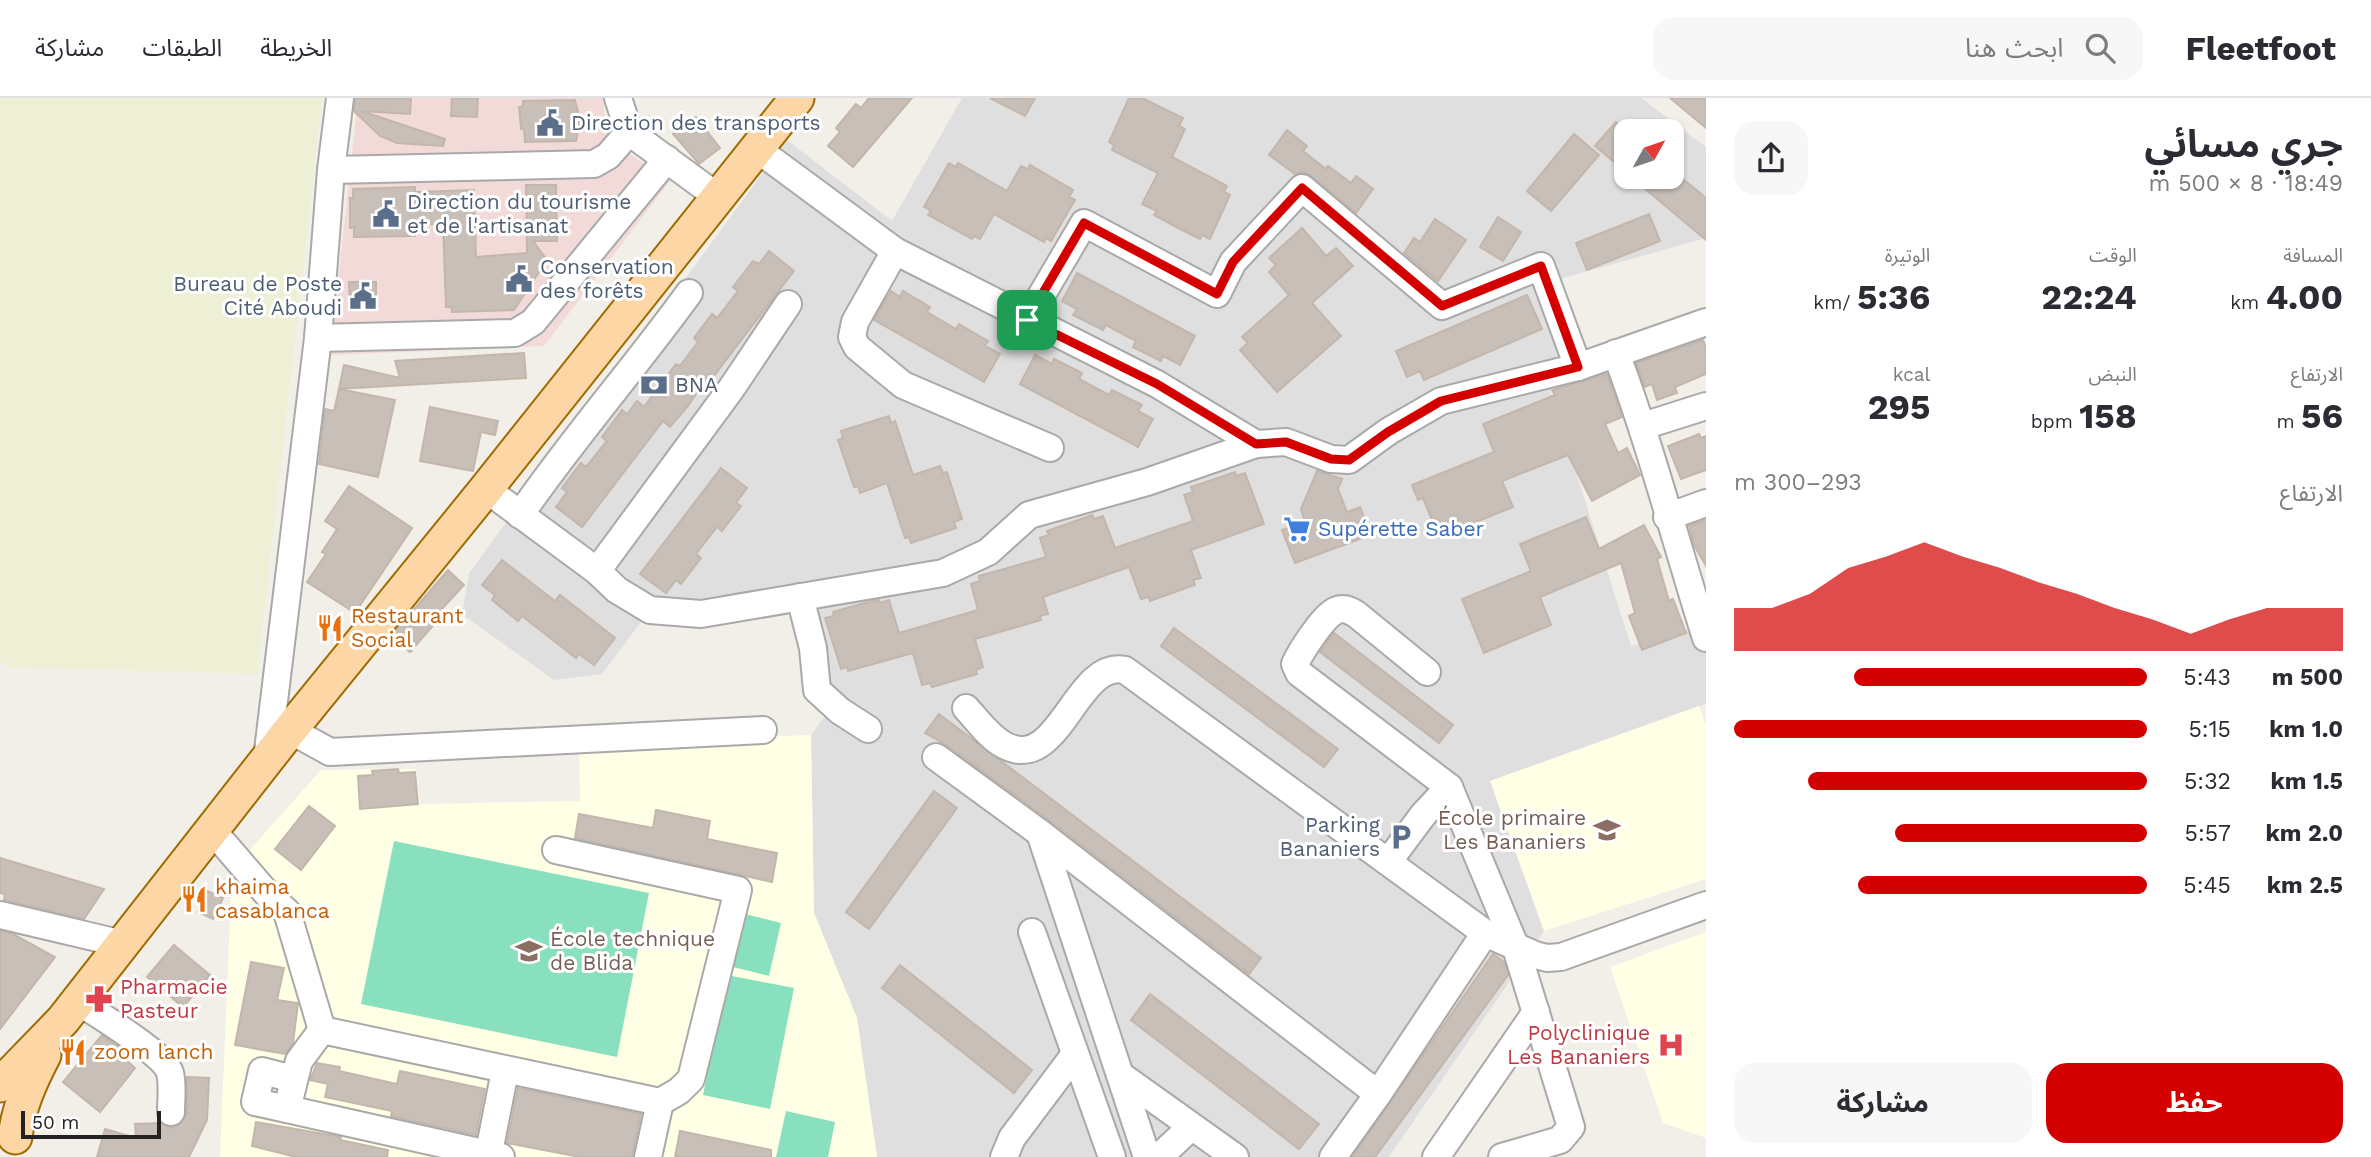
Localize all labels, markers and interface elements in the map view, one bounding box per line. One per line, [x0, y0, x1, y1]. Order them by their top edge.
search box [1653, 17, 2143, 80]
icon: search [2081, 29, 2119, 67]
text: Fleetfoot [2185, 29, 2336, 68]
text: ابحث هنا [1965, 33, 2063, 63]
text: مشاركة [35, 34, 104, 62]
text: الطبقات [142, 34, 222, 62]
text: الخريطة [260, 34, 332, 62]
public building icon: Direction des transports [535, 108, 565, 138]
place label: Direction des transports [571, 110, 821, 135]
north arrow [1614, 119, 1684, 189]
map controls [1614, 119, 1684, 189]
button: share [1734, 121, 1808, 195]
text: جري مسائي [2145, 122, 2343, 166]
text: 18:49 · 8 × 500 m [2148, 170, 2343, 197]
place label: Direction du tourisme et de l'artisanat [407, 189, 631, 238]
public building icon: Direction du tourisme et de l'artisanat [371, 199, 401, 229]
text: الوتيرة [1885, 244, 1930, 267]
text: الوقت [2089, 244, 2137, 267]
text: المسافة [2283, 244, 2343, 267]
place label: Conservation des forêts [540, 254, 674, 303]
public building icon: Conservation des forêts [504, 264, 534, 294]
place label: Bureau de Poste Cité Aboudi [173, 271, 342, 320]
text: 5:36 [1857, 276, 1930, 318]
text: 22:24 [2041, 276, 2137, 318]
text: 4.00 [2266, 276, 2343, 318]
public building icon: Bureau de Poste Cité Aboudi [348, 281, 378, 311]
pin [997, 290, 1057, 350]
text: /km [1813, 291, 1857, 314]
text: km [2230, 291, 2266, 314]
icon: arrive [1008, 301, 1046, 339]
text: kcal [1893, 363, 1930, 386]
text: النبض [2088, 363, 2137, 386]
text: الارتفاع [2291, 363, 2343, 386]
bank icon: BNA [639, 370, 669, 400]
place label: BNA [675, 372, 718, 397]
text: 295 [1868, 386, 1930, 428]
text: 158 [2079, 395, 2137, 437]
text: 56 [2301, 395, 2343, 437]
text: bpm [2031, 410, 2079, 433]
text: m [2276, 410, 2301, 433]
text: 293–300 m [1734, 469, 1862, 496]
text: الارتفاع [2280, 480, 2343, 507]
supermarket icon: Supérette Saber [1282, 514, 1312, 544]
place label: Supérette Saber [1318, 516, 1485, 541]
place label: Restaurant Social [351, 603, 463, 652]
restaurant icon: Restaurant Social [315, 613, 345, 643]
text: 5:43 [2183, 664, 2231, 691]
text: 500 m [2272, 664, 2343, 691]
text: 5:15 [2188, 716, 2231, 743]
text: 1.0 km [2269, 716, 2343, 743]
text: 5:32 [2184, 768, 2231, 795]
text: 1.5 km [2270, 768, 2343, 795]
place label: École primaire Les Bananiers [1438, 805, 1586, 854]
place label: Parking Bananiers [1280, 812, 1381, 861]
school or university icon: École primaire Les Bananiers [1592, 815, 1622, 845]
text: 5:57 [2185, 820, 2231, 847]
text: 2.0 km [2265, 820, 2343, 847]
parking icon: Parking Bananiers [1386, 822, 1416, 852]
text: 5:45 [2183, 872, 2231, 899]
text: 2.5 km [2267, 872, 2343, 899]
place label: khaima casablanca [215, 874, 330, 923]
restaurant icon: khaima casablanca [179, 884, 209, 914]
place label: École technique de Blida [550, 926, 715, 975]
school or university icon: École technique de Blida [514, 936, 544, 966]
place label: Pharmacie Pasteur [120, 974, 228, 1023]
pharmacy icon: Pharmacie Pasteur [84, 984, 114, 1014]
place label: Polyclinique Les Bananiers [1507, 1020, 1650, 1069]
hospital icon: Polyclinique Les Bananiers [1656, 1030, 1686, 1060]
restaurant icon: zoom lanch [58, 1037, 88, 1067]
place label: zoom lanch [94, 1039, 214, 1064]
button: مشاركة [1734, 1063, 2032, 1143]
button: حفظ [2046, 1063, 2343, 1143]
scale bar [21, 1108, 161, 1140]
text: 50 m [32, 1111, 79, 1134]

